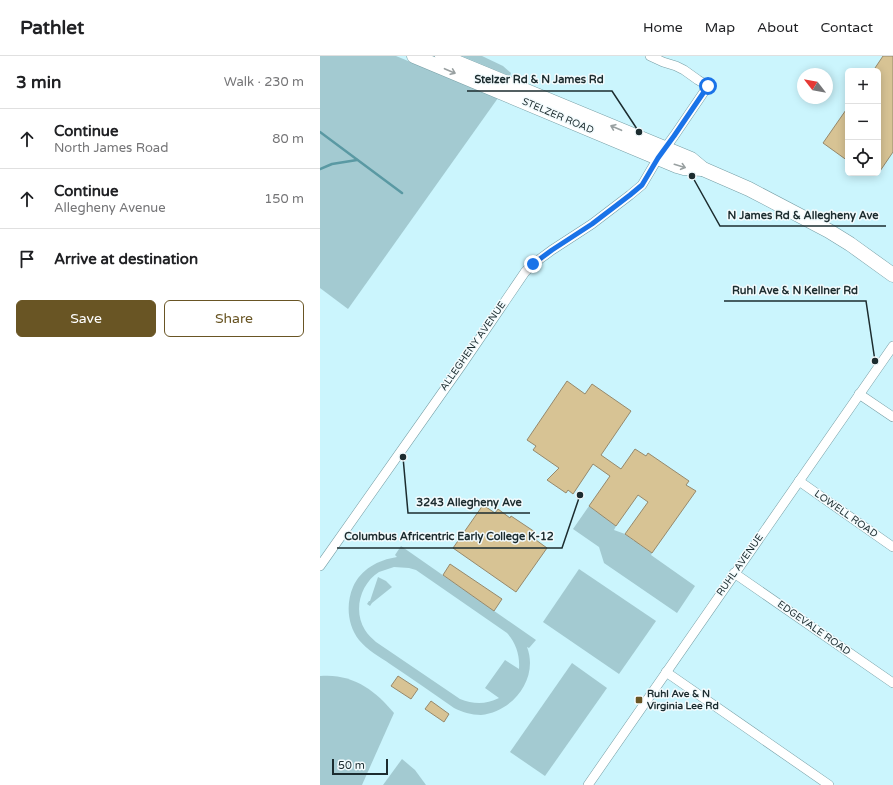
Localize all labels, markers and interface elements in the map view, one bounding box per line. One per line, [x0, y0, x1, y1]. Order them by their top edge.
text: Pathlet [20, 17, 84, 39]
text: Home [643, 19, 683, 36]
text: Map [705, 19, 735, 36]
text: About [757, 19, 799, 36]
text: Contact [821, 19, 873, 36]
one-way arrow [443, 68, 455, 75]
callout: Stelzer Rd & N James Rd [467, 68, 612, 91]
north arrow [797, 68, 833, 104]
map controls [845, 68, 881, 176]
button: + [845, 68, 881, 104]
text: 3 min [16, 72, 61, 93]
text: Stelzer Rd & N James Rd [474, 73, 604, 86]
text: Walk · 230 m [224, 74, 304, 90]
route start [699, 77, 717, 95]
street label: STELZER ROAD [520, 96, 596, 136]
button: − [845, 104, 881, 140]
text: Continue [54, 122, 118, 140]
one-way arrow [611, 123, 623, 131]
icon: ahead [16, 128, 38, 150]
text: 80 m [272, 131, 304, 147]
text: North James Road [54, 140, 168, 156]
button: locate [845, 140, 881, 176]
one-way arrow [673, 163, 685, 171]
text: Continue [54, 182, 118, 200]
icon: ahead [16, 188, 38, 210]
text: 150 m [264, 191, 304, 207]
text: Allegheny Avenue [54, 200, 166, 216]
callout: N James Rd & Allegheny Ave [720, 203, 886, 226]
text: N James Rd & Allegheny Ave [728, 209, 879, 223]
icon: arrive [16, 248, 38, 270]
text: Arrive at destination [54, 250, 198, 268]
route end [524, 255, 542, 273]
callout: Ruhl Ave & N Kellner Rd [724, 278, 866, 301]
text: Ruhl Ave & N Kellner Rd [732, 284, 858, 297]
street label: ALLEGHENY AVENUE [438, 299, 508, 393]
button: Save [16, 300, 156, 337]
button: Share [164, 300, 304, 337]
street label: LOWELL ROAD [812, 488, 880, 540]
callout: 3243 Allegheny Ave [408, 490, 530, 513]
text: 3243 Allegheny Ave [416, 496, 522, 510]
callout: Columbus Africentric Early College K-12 [337, 525, 562, 548]
text: Columbus Africentric Early College K-12 [344, 530, 554, 544]
street label: RUHL AVENUE [714, 532, 766, 598]
street label: EDGEVALE ROAD [775, 598, 853, 658]
place label: Ruhl Ave & N Virginia Lee Rd [647, 688, 719, 712]
marker: Ruhl Ave & N Virginia Lee Rd [634, 695, 644, 705]
scale bar [332, 757, 388, 776]
text: 50 m [338, 759, 365, 772]

